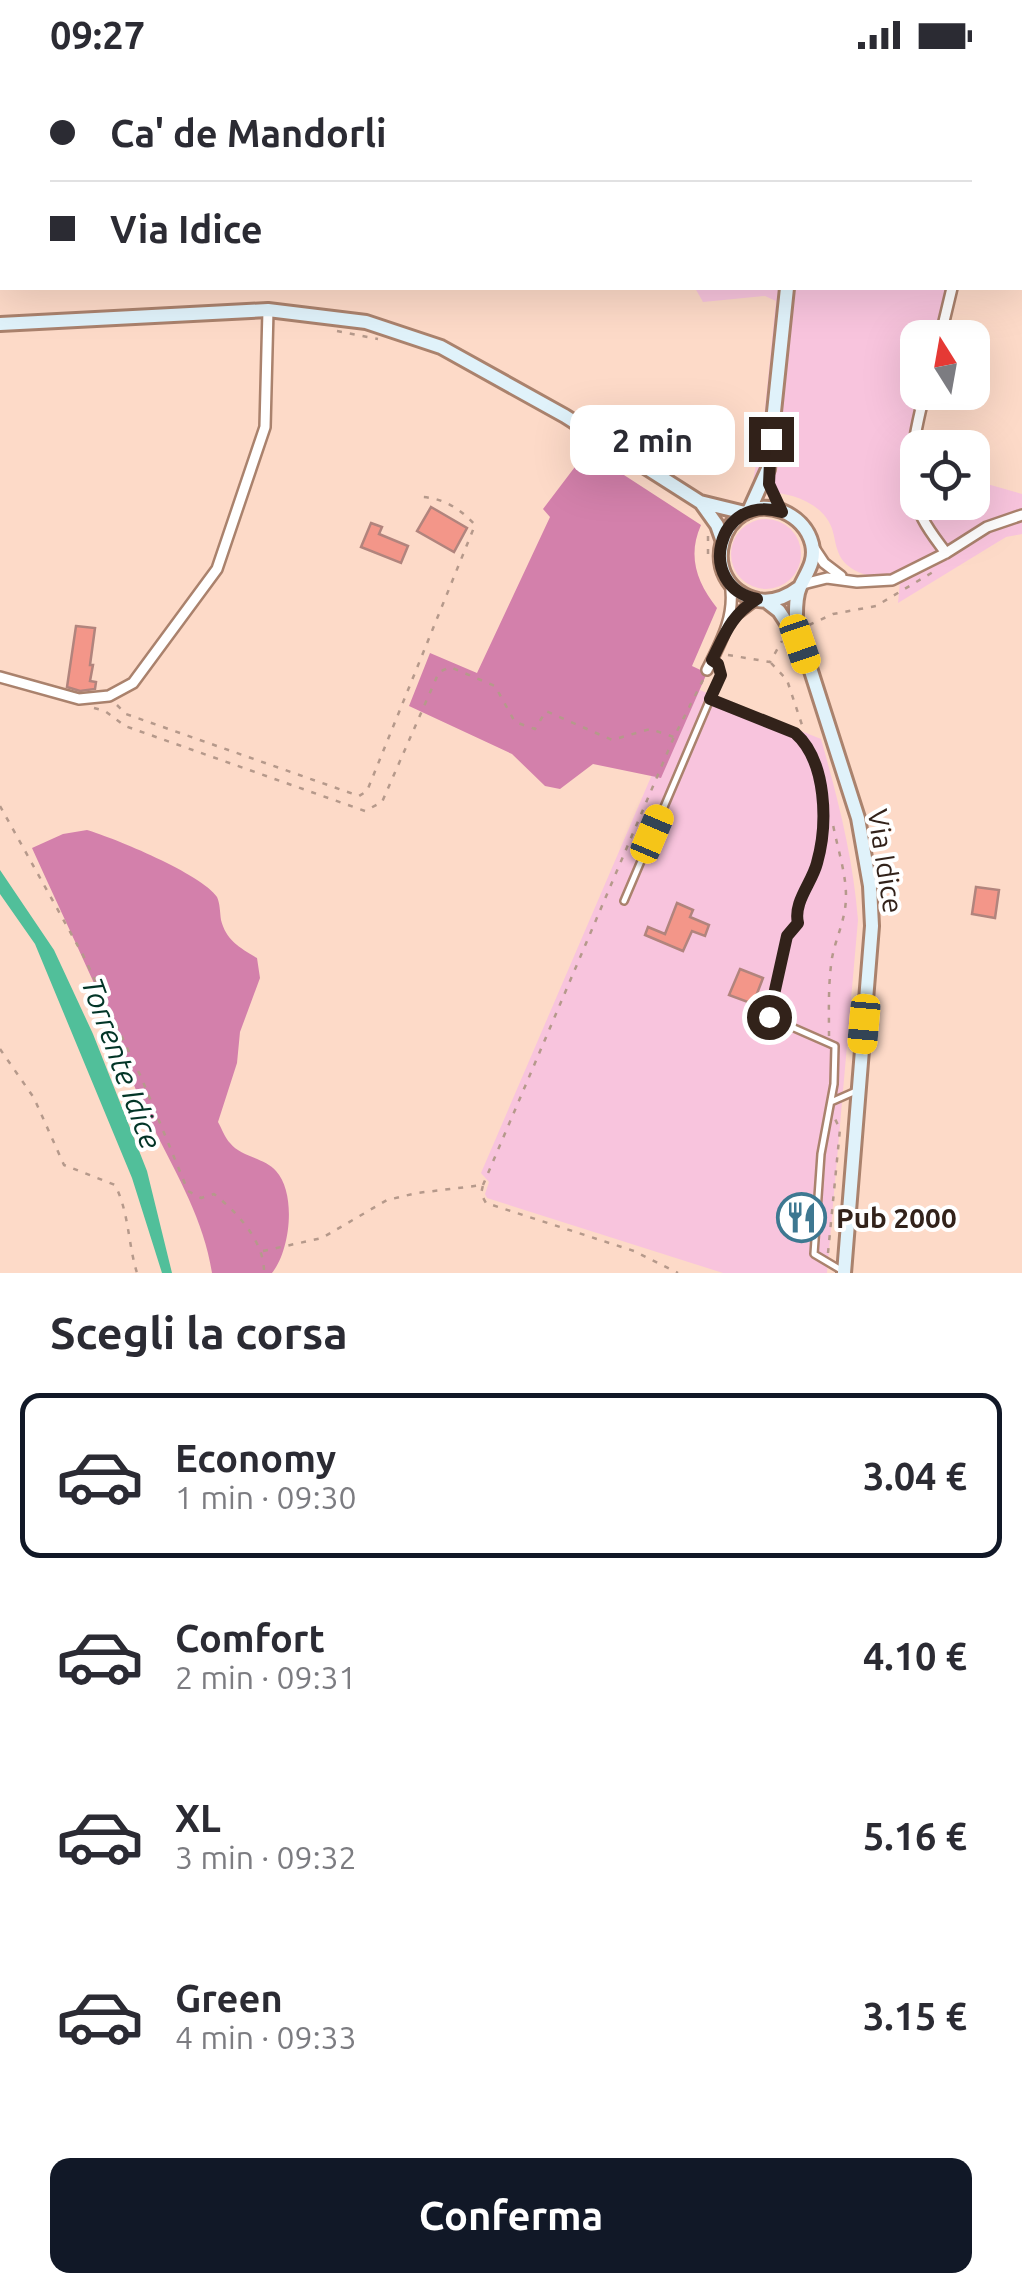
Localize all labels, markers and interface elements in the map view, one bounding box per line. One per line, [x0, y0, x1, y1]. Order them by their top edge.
text: 09:27 [50, 14, 145, 56]
text: Ca' de Mandorli [110, 112, 387, 154]
text: Via Idice [110, 208, 263, 250]
north arrow [900, 320, 990, 410]
map controls [900, 320, 990, 520]
callout: 2 min [571, 404, 736, 474]
route end [749, 417, 794, 462]
text: 2 min [612, 422, 693, 458]
button: locate [900, 430, 990, 520]
car [776, 611, 824, 677]
car [626, 801, 678, 867]
street label: Via Idice [862, 807, 910, 915]
water label: Torrente Idice [75, 973, 169, 1153]
car [846, 993, 882, 1055]
route start [747, 995, 792, 1040]
restaurant icon: Pub 2000 [775, 1191, 827, 1243]
place label: Pub 2000 [836, 1202, 957, 1233]
text: Scegli la corsa [50, 1307, 348, 1358]
icon: car [55, 1431, 145, 1521]
text: Economy [175, 1437, 336, 1479]
text: 3.04 € [863, 1455, 967, 1497]
text: 1 min · 09:30 [175, 1479, 357, 1515]
icon: car [55, 1611, 145, 1701]
text: Comfort [175, 1617, 325, 1659]
text: 4.10 € [863, 1635, 967, 1677]
text: 2 min · 09:31 [175, 1659, 357, 1695]
icon: car [55, 1791, 145, 1881]
text: XL [175, 1797, 221, 1839]
text: 5.16 € [863, 1815, 967, 1857]
text: 3 min · 09:32 [175, 1839, 357, 1875]
icon: car [55, 1971, 145, 2061]
text: Green [175, 1977, 283, 2019]
text: 3.15 € [863, 1995, 967, 2037]
text: 4 min · 09:33 [175, 2019, 357, 2055]
button: Conferma [50, 2158, 972, 2273]

